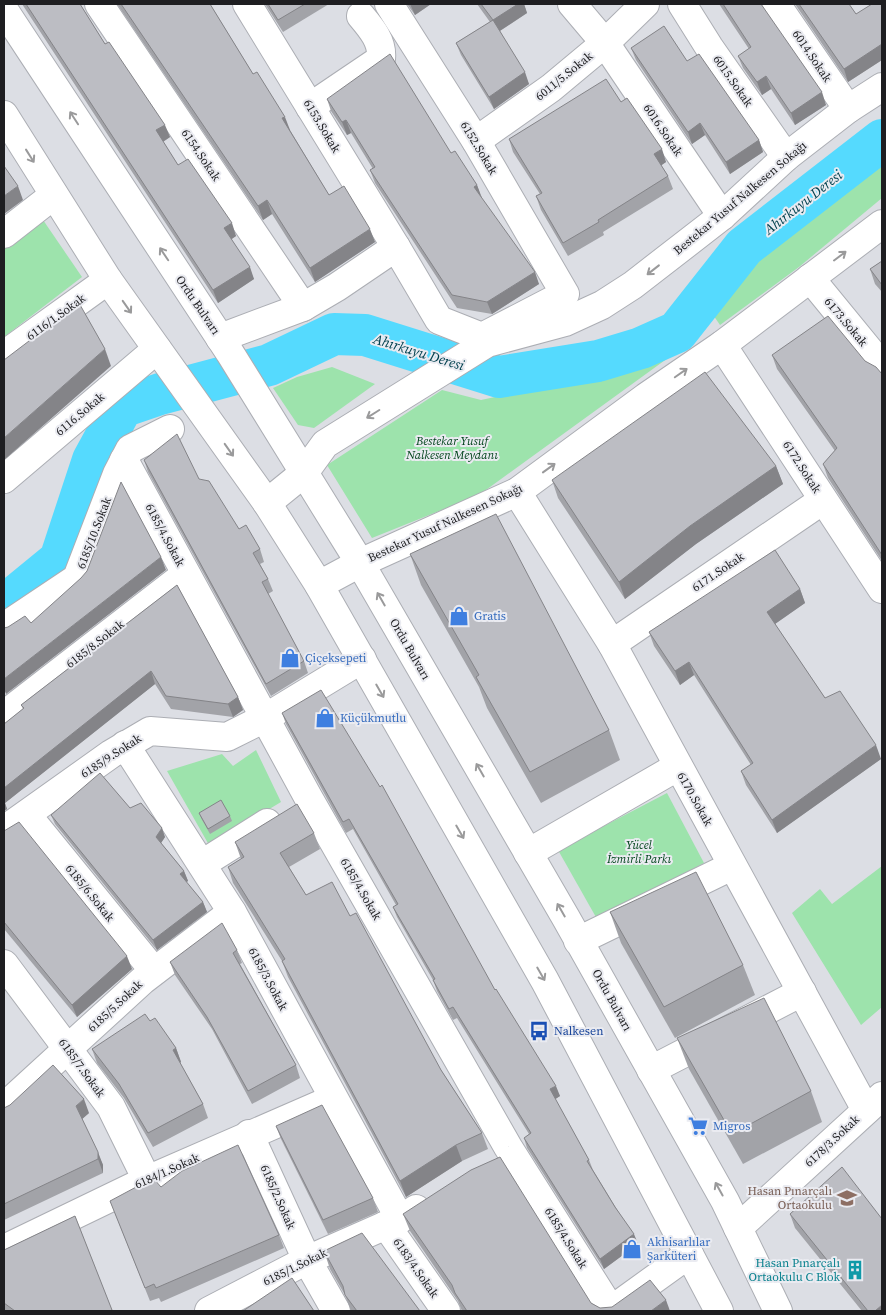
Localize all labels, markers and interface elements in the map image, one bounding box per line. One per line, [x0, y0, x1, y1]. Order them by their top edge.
street label: 6014.Sokak [789, 27, 835, 85]
street label: 6011/5.Sokak [532, 48, 596, 104]
street label: 6015.Sokak [709, 52, 757, 110]
street label: 6153.Sokak [300, 96, 344, 156]
street label: 6016.Sokak [640, 101, 686, 159]
one-way arrow [69, 111, 79, 125]
street label: 6152.Sokak [457, 118, 501, 178]
street label: 6154.Sokak [178, 126, 224, 184]
street label: Bestekar Yusuf Nalkesen Sokağı [670, 137, 810, 258]
one-way arrow [24, 149, 35, 163]
water label: Ahırkuyu Deresi [759, 165, 847, 240]
one-way arrow [159, 247, 169, 261]
one-way arrow [833, 250, 846, 261]
one-way arrow [646, 265, 660, 275]
street label: Ordu Bulvarı [172, 272, 224, 338]
street label: 6116/1.Sokak [23, 290, 89, 344]
street label: 6173.Sokak [821, 294, 872, 350]
one-way arrow [122, 300, 132, 314]
water label: Ahırkuyu Deresi [370, 328, 468, 376]
one-way arrow [674, 368, 688, 378]
street label: 6116.Sokak [52, 388, 108, 439]
one-way arrow [367, 409, 381, 419]
park label: Bestekar Yusuf Nalkesen Meydanı [405, 433, 498, 463]
street label: 6172.Sokak [779, 438, 825, 497]
one-way arrow [224, 443, 234, 457]
one-way arrow [542, 463, 556, 473]
street label: Bestekar Yusuf Nalkesen Sokağı [365, 480, 525, 566]
street label: 6185/10.Sokak [73, 495, 115, 571]
street label: 6185/4.Sokak [142, 501, 189, 570]
street label: 6171.Sokak [689, 549, 747, 595]
one-way arrow [375, 592, 385, 606]
shop icon: Gratis [448, 605, 470, 627]
place label: Gratis [474, 608, 506, 624]
street label: Ordu Bulvarı [386, 615, 434, 683]
street label: 6185/8.Sokak [63, 616, 128, 672]
shop icon: Çiçeksepeti [279, 647, 301, 669]
place label: Çiçeksepeti [305, 650, 367, 666]
one-way arrow [375, 684, 385, 699]
shop icon: Küçükmutlu [314, 707, 336, 729]
place label: Küçükmutlu [340, 710, 406, 726]
street label: 6185/9.Sokak [78, 730, 145, 782]
one-way arrow [474, 763, 484, 777]
street label: 6170.Sokak [674, 769, 717, 829]
one-way arrow [456, 825, 466, 839]
park label: Yücel İzmirli Parkı [606, 837, 671, 867]
street label: 6185/4.Sokak [337, 855, 385, 923]
street label: 6185/6.Sokak [62, 861, 118, 925]
one-way arrow [556, 903, 566, 918]
street label: 6185/3.Sokak [245, 945, 292, 1014]
one-way arrow [536, 966, 546, 981]
street label: Ordu Bulvarı [588, 966, 636, 1034]
street label: 6185/5.Sokak [84, 976, 146, 1036]
bus stop icon: Nalkesen [528, 1020, 550, 1042]
place label: Nalkesen [554, 1023, 603, 1039]
street label: 6185/7.Sokak [55, 1035, 109, 1101]
street label: 6178/3.Sokak [801, 1111, 863, 1171]
supermarket icon: Migros [687, 1115, 709, 1137]
place label: Migros [713, 1118, 750, 1134]
street label: 6184/1.Sokak [132, 1149, 202, 1192]
street label: 6185/2.Sokak [257, 1162, 300, 1232]
one-way arrow [713, 1182, 723, 1197]
place label: Hasan Pınarçalı Ortaokulu [747, 1183, 832, 1213]
school or university icon: Hasan Pınarçalı Ortaokulu [836, 1187, 858, 1209]
street label: 6185/4.Sokak [541, 1204, 591, 1272]
place label: Akhisarlılar Şarküteri [647, 1234, 710, 1264]
street label: 6183/4.Sokak [390, 1235, 443, 1301]
shop icon: Akhisarlılar Şarküteri [621, 1238, 643, 1260]
street label: 6185/1.Sokak [260, 1244, 330, 1289]
place label: Hasan Pınarçalı Ortaokulu C Blok [749, 1255, 840, 1285]
building icon: Hasan Pınarçalı Ortaokulu C Blok [844, 1259, 866, 1281]

